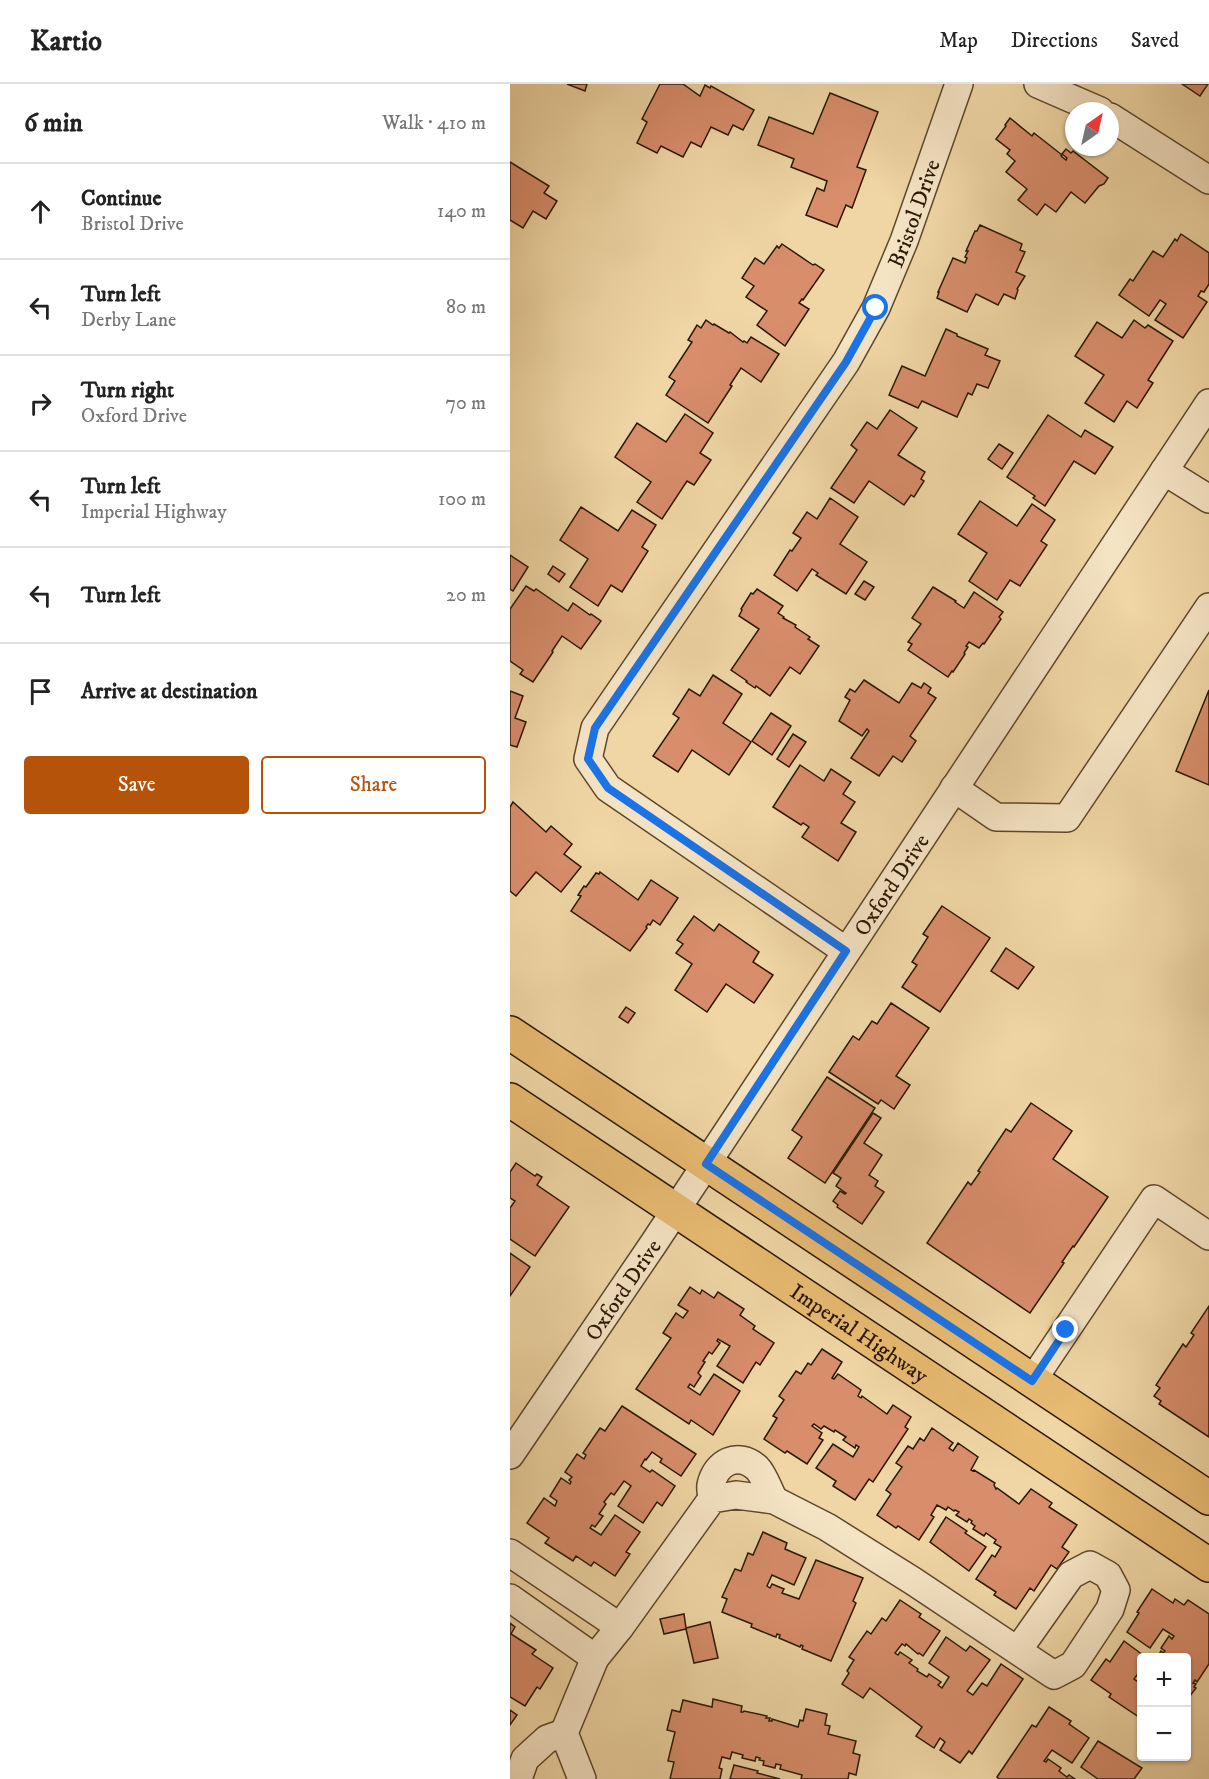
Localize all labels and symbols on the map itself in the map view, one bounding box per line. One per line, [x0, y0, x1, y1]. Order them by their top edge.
north arrow [1065, 102, 1119, 156]
street label: Bristol Drive [882, 156, 947, 272]
route start [862, 294, 888, 320]
street label: Oxford Drive [849, 829, 936, 941]
street label: Oxford Drive [580, 1234, 668, 1346]
street label: Imperial Highway [785, 1278, 934, 1390]
route end [1052, 1316, 1078, 1342]

